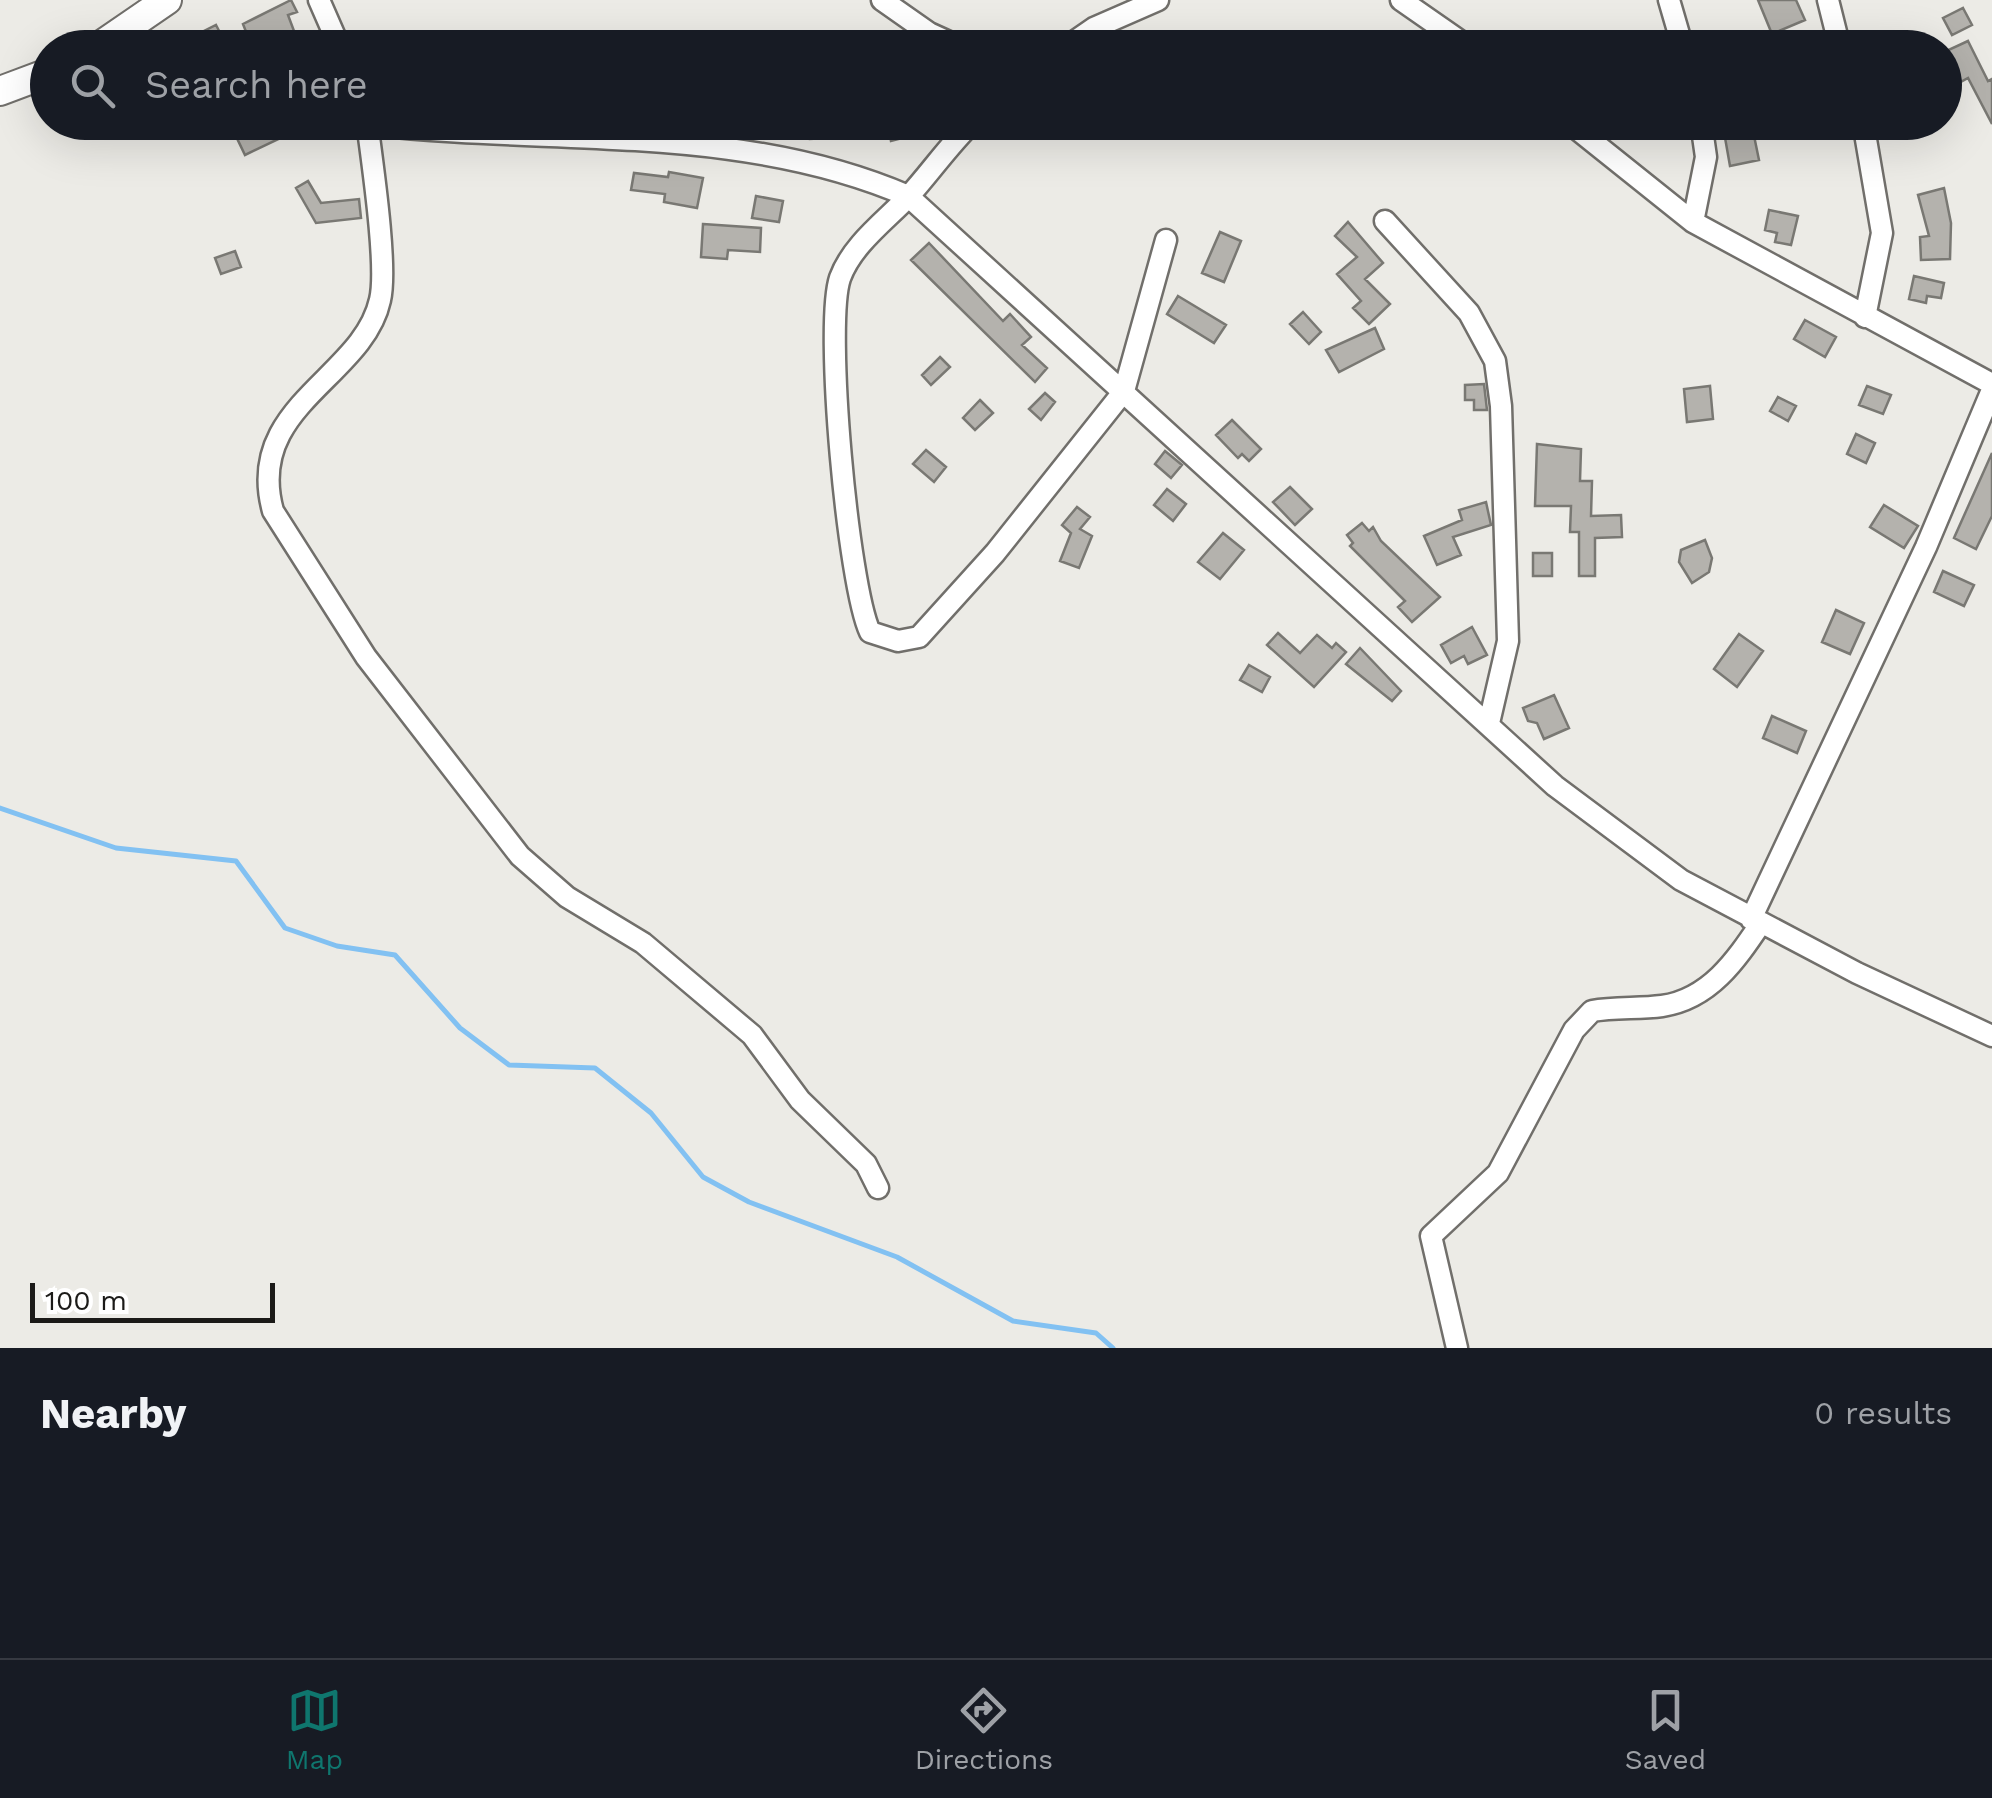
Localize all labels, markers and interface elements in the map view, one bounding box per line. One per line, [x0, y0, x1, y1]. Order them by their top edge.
search box [30, 30, 1962, 140]
icon: search [65, 58, 120, 113]
text: Search here [145, 63, 368, 107]
scale bar [30, 1278, 275, 1322]
text: 100 m [45, 1284, 127, 1317]
text: Nearby [40, 1389, 187, 1438]
text: 0 results [1814, 1394, 1952, 1432]
tab: Map [286, 1683, 343, 1776]
tab: Directions [915, 1683, 1053, 1776]
tab: Saved [1625, 1683, 1706, 1776]

